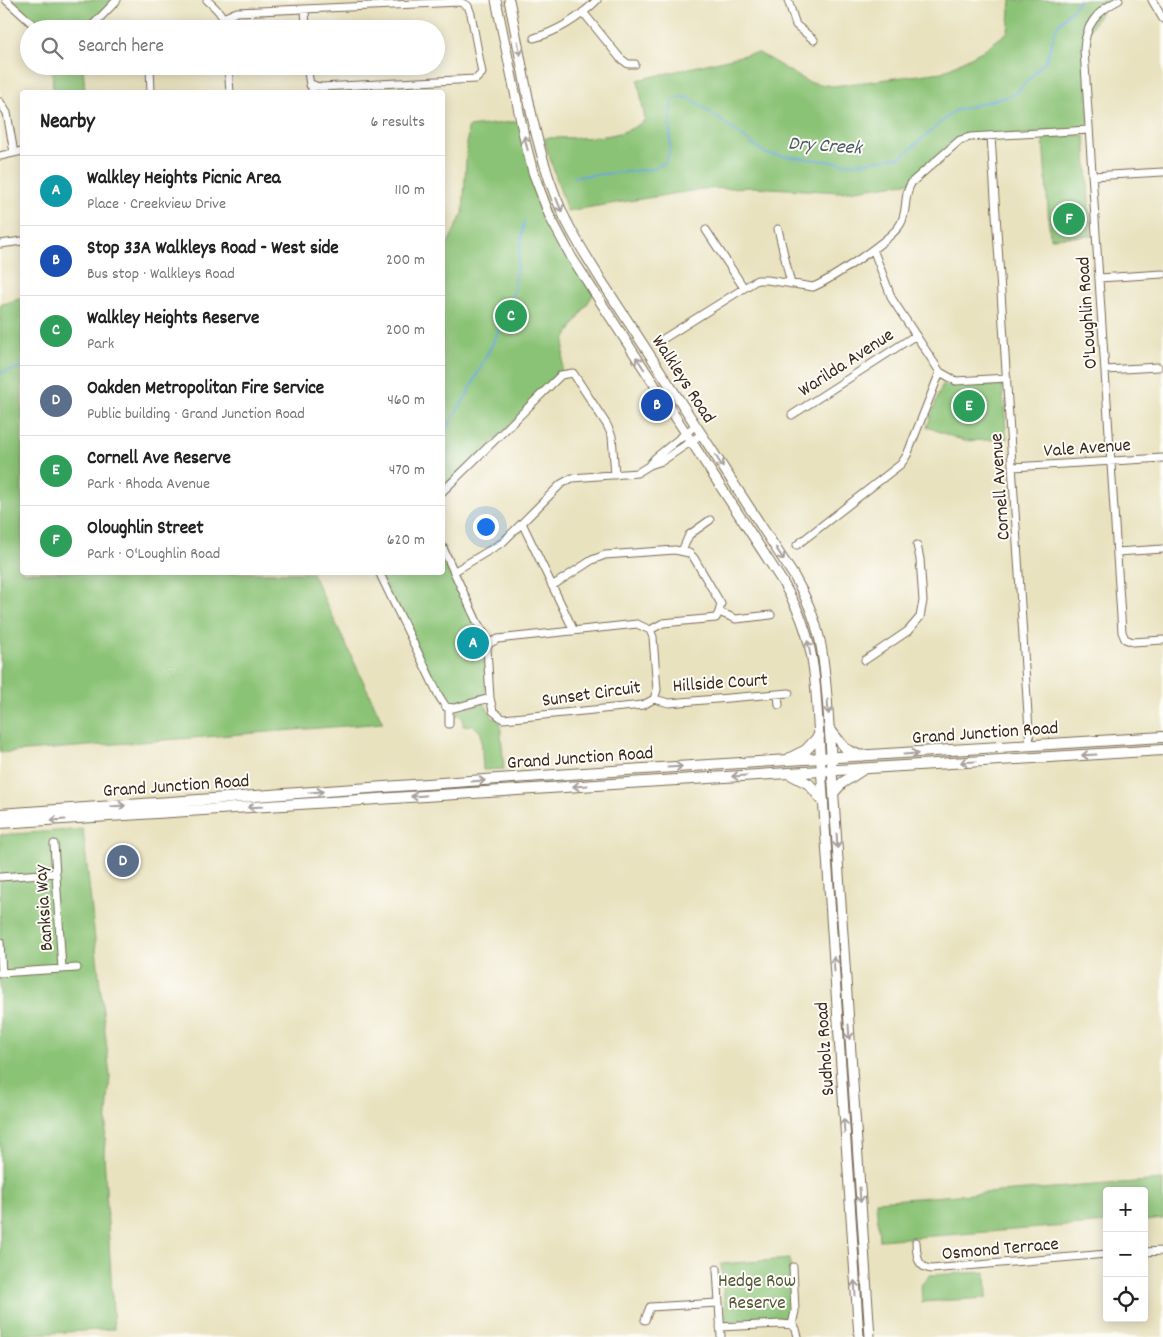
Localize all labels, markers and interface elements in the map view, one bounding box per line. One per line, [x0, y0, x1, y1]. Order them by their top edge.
search box [20, 20, 445, 75]
icon: search [38, 34, 66, 62]
text: Search here [78, 34, 164, 61]
one-way arrow [515, 39, 524, 55]
text: Nearby [40, 108, 95, 138]
text: 6 results [370, 111, 425, 134]
water label: Dry Creek [787, 130, 864, 164]
one-way arrow [521, 135, 530, 151]
text: Walkley Heights Picnic Area [87, 166, 281, 193]
text: A [52, 179, 60, 202]
text: 110 m [395, 179, 425, 202]
text: Place · Creekview Drive [87, 193, 226, 216]
one-way arrow [555, 197, 564, 212]
pin: F [1053, 200, 1085, 238]
text: Stop 33A Walkleys Road - West side [87, 236, 339, 263]
text: B [52, 249, 60, 272]
text: 200 m [386, 249, 425, 272]
street label: O'Loughlin Road [1071, 256, 1106, 370]
text: Bus stop · Walkleys Road [87, 263, 235, 286]
pin: C [495, 297, 527, 335]
text: Walkley Heights Reserve [87, 306, 259, 333]
text: C [52, 319, 60, 342]
text: 200 m [386, 319, 425, 342]
street label: Warilda Avenue [794, 323, 900, 405]
street label: Walkleys Road [643, 330, 721, 429]
text: Park [87, 333, 114, 356]
one-way arrow [635, 356, 645, 370]
text: Oakden Metropolitan Fire Service [87, 376, 324, 403]
pin: B [641, 386, 673, 424]
pin: E [953, 387, 985, 425]
text: D [52, 389, 60, 412]
text: 460 m [387, 389, 425, 412]
text: Public building · Grand Junction Road [87, 403, 305, 426]
street label: Cornell Avenue [984, 432, 1019, 541]
street label: Vale Avenue [1043, 433, 1132, 466]
text: Cornell Ave Reserve [87, 446, 231, 473]
one-way arrow [714, 454, 725, 468]
text: E [52, 459, 60, 482]
text: 470 m [389, 459, 425, 482]
text: Park · Rhoda Avenue [87, 473, 210, 496]
your location [473, 514, 499, 540]
text: Oloughlin Street [87, 516, 203, 543]
text: F [52, 529, 60, 552]
text: 620 m [387, 529, 425, 552]
text: Park · O'Loughlin Road [87, 543, 220, 566]
one-way arrow [775, 547, 785, 561]
pin: A [457, 624, 489, 662]
one-way arrow [804, 641, 814, 657]
street label: Hillside Court [672, 668, 769, 701]
street label: Sunset Circuit [540, 675, 643, 716]
one-way arrow [823, 698, 833, 714]
street label: Grand Junction Road [911, 716, 1059, 753]
street label: Grand Junction Road [506, 741, 654, 778]
one-way arrow [903, 749, 919, 758]
one-way arrow [1082, 750, 1098, 759]
one-way arrow [960, 757, 976, 766]
one-way arrow [667, 763, 683, 772]
street label: Grand Junction Road [102, 769, 250, 806]
one-way arrow [731, 771, 747, 780]
one-way arrow [469, 777, 485, 786]
one-way arrow [572, 781, 588, 790]
one-way arrow [307, 788, 323, 797]
one-way arrow [410, 792, 426, 801]
one-way arrow [110, 801, 126, 810]
one-way arrow [248, 802, 264, 811]
one-way arrow [51, 815, 67, 824]
one-way arrow [833, 833, 842, 849]
pin: D [107, 842, 139, 880]
street label: Banksia Way [29, 863, 62, 952]
one-way arrow [829, 956, 838, 972]
street label: Sudholz Road [810, 1001, 843, 1097]
one-way arrow [845, 1024, 854, 1040]
one-way arrow [839, 1119, 848, 1135]
one-way arrow [856, 1186, 865, 1202]
map controls [1103, 1187, 1148, 1322]
button: + [1103, 1187, 1148, 1232]
street label: Osmond Terrace [941, 1232, 1060, 1269]
button: − [1103, 1232, 1148, 1277]
park label: Hedge Row Reserve [718, 1269, 796, 1318]
button: locate [1103, 1277, 1148, 1322]
one-way arrow [850, 1281, 860, 1297]

